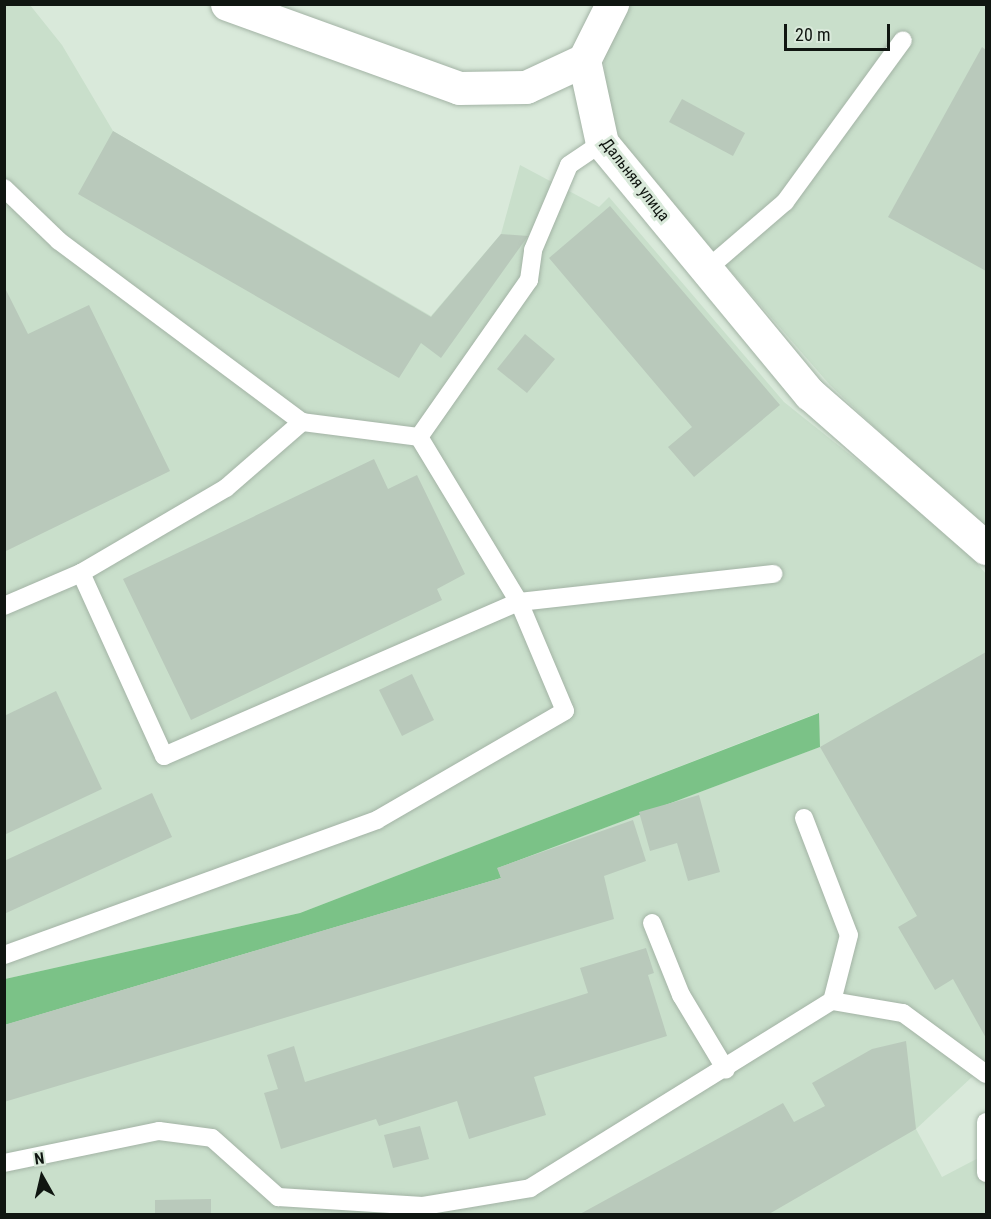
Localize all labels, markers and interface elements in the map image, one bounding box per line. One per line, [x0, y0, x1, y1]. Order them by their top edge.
scale bar [787, 12, 894, 50]
text: 20 m [795, 24, 830, 45]
street label: Дальняя улица [597, 135, 673, 225]
north arrow [12, 1147, 72, 1207]
text: N [33, 1149, 46, 1169]

